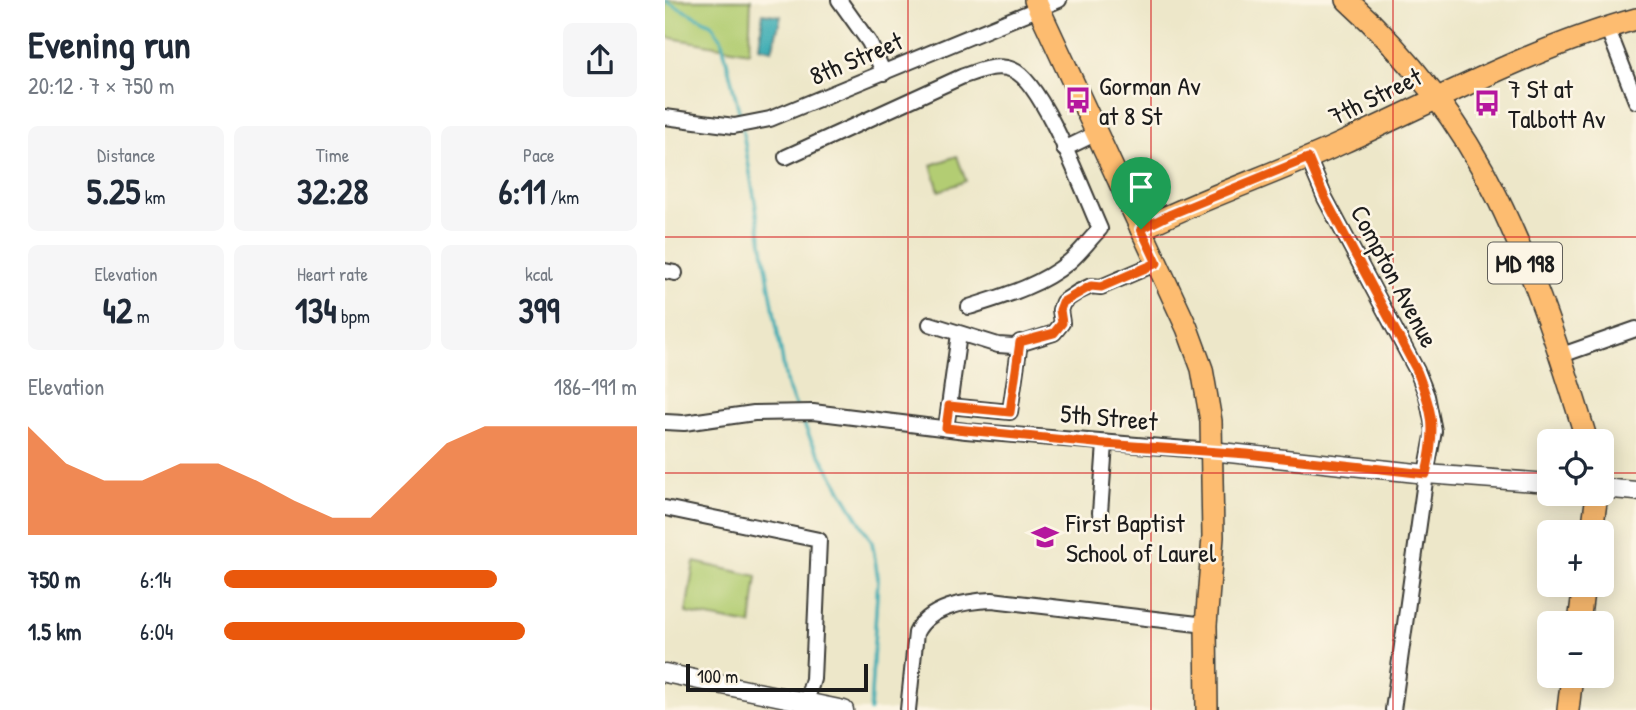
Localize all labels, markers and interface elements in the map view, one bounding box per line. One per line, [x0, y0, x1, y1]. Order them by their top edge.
text: Evening run [28, 18, 191, 70]
street label: 8th Street [804, 22, 909, 93]
button: share [563, 23, 637, 97]
street label: 7th Street [1323, 58, 1428, 133]
place label: Gorman Av at 8 St [1099, 68, 1201, 133]
text: 20:12 · 7 × 750 m [28, 70, 174, 101]
place label: 7 St at Talbott Av [1508, 71, 1606, 136]
bus stop icon: Gorman Av at 8 St [1063, 85, 1093, 115]
bus stop icon: 7 St at Talbott Av [1472, 88, 1502, 118]
text: Distance [97, 142, 155, 168]
text: Time [316, 142, 349, 168]
text: Pace [523, 142, 555, 168]
pin [1111, 157, 1171, 229]
text: 5.25 [87, 168, 140, 215]
text: 32:28 [297, 168, 368, 215]
text: 6:11 [498, 168, 546, 215]
icon: arrive [1122, 168, 1160, 206]
text: km [140, 184, 166, 210]
text: /km [546, 184, 579, 210]
street label: Compton Avenue [1343, 199, 1447, 353]
road number: MD 198 [1488, 242, 1562, 284]
text: Elevation [95, 261, 158, 287]
text: Heart rate [297, 261, 368, 287]
text: kcal [525, 261, 553, 287]
text: 42 [103, 287, 132, 334]
text: 134 [295, 287, 337, 334]
text: 399 [518, 287, 560, 334]
text: m [132, 303, 150, 329]
text: bpm [337, 303, 370, 329]
text: Elevation [28, 371, 104, 402]
text: 186–191 m [554, 371, 637, 402]
street label: 5th Street [1059, 395, 1160, 439]
map controls [1537, 429, 1614, 688]
button: locate [1537, 429, 1614, 506]
place label: First Baptist School of Laurel [1065, 505, 1216, 570]
button: + [1537, 520, 1614, 597]
school or university icon: First Baptist School of Laurel [1030, 522, 1060, 552]
text: 750 m [28, 564, 80, 595]
text: 6:14 [140, 564, 172, 595]
button: − [1537, 611, 1614, 688]
text: 1.5 km [28, 616, 81, 647]
text: 6:04 [140, 616, 173, 647]
scale bar [686, 661, 868, 693]
text: 100 m [697, 663, 738, 689]

